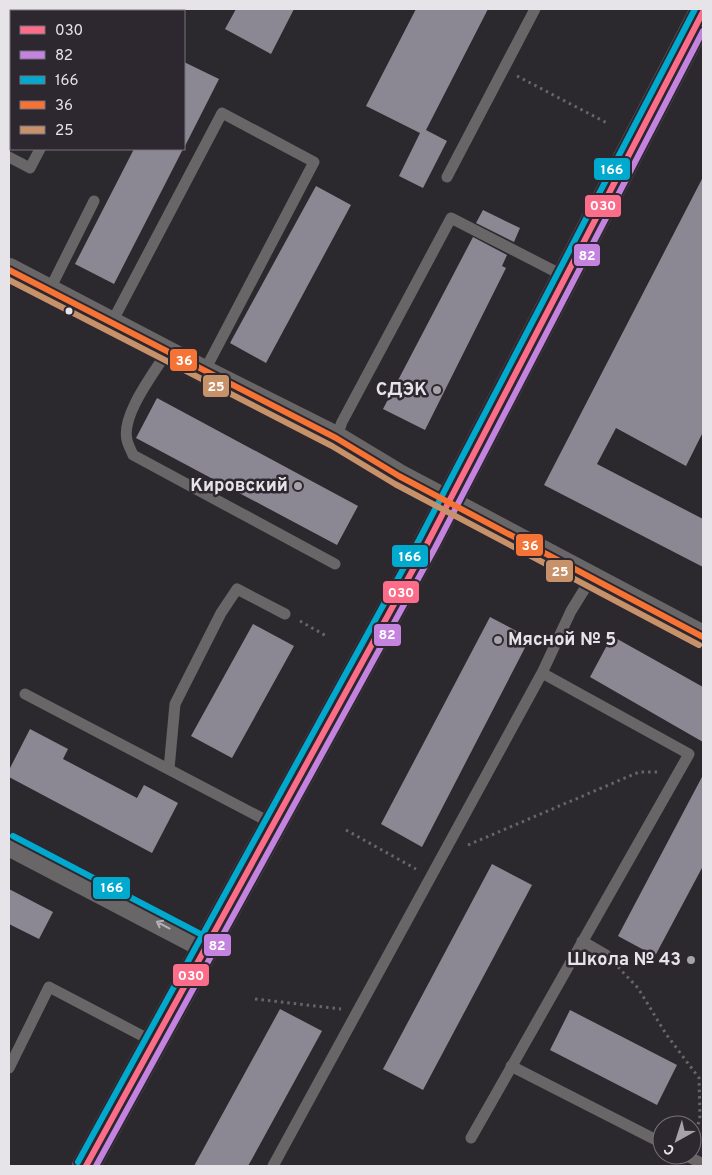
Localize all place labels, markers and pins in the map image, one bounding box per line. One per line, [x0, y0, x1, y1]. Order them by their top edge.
unlabelled marker [64, 306, 74, 316]
place label: СДЭК [376, 379, 427, 402]
marker: СДЭК [431, 384, 443, 396]
place label: Кировский [190, 475, 288, 498]
marker: Кировский [292, 480, 304, 492]
place label: Мясной № 5 [508, 629, 616, 652]
marker: Мясной № 5 [492, 634, 504, 646]
place label: Школа № 43 [567, 949, 681, 972]
marker: Школа № 43 [685, 954, 697, 966]

